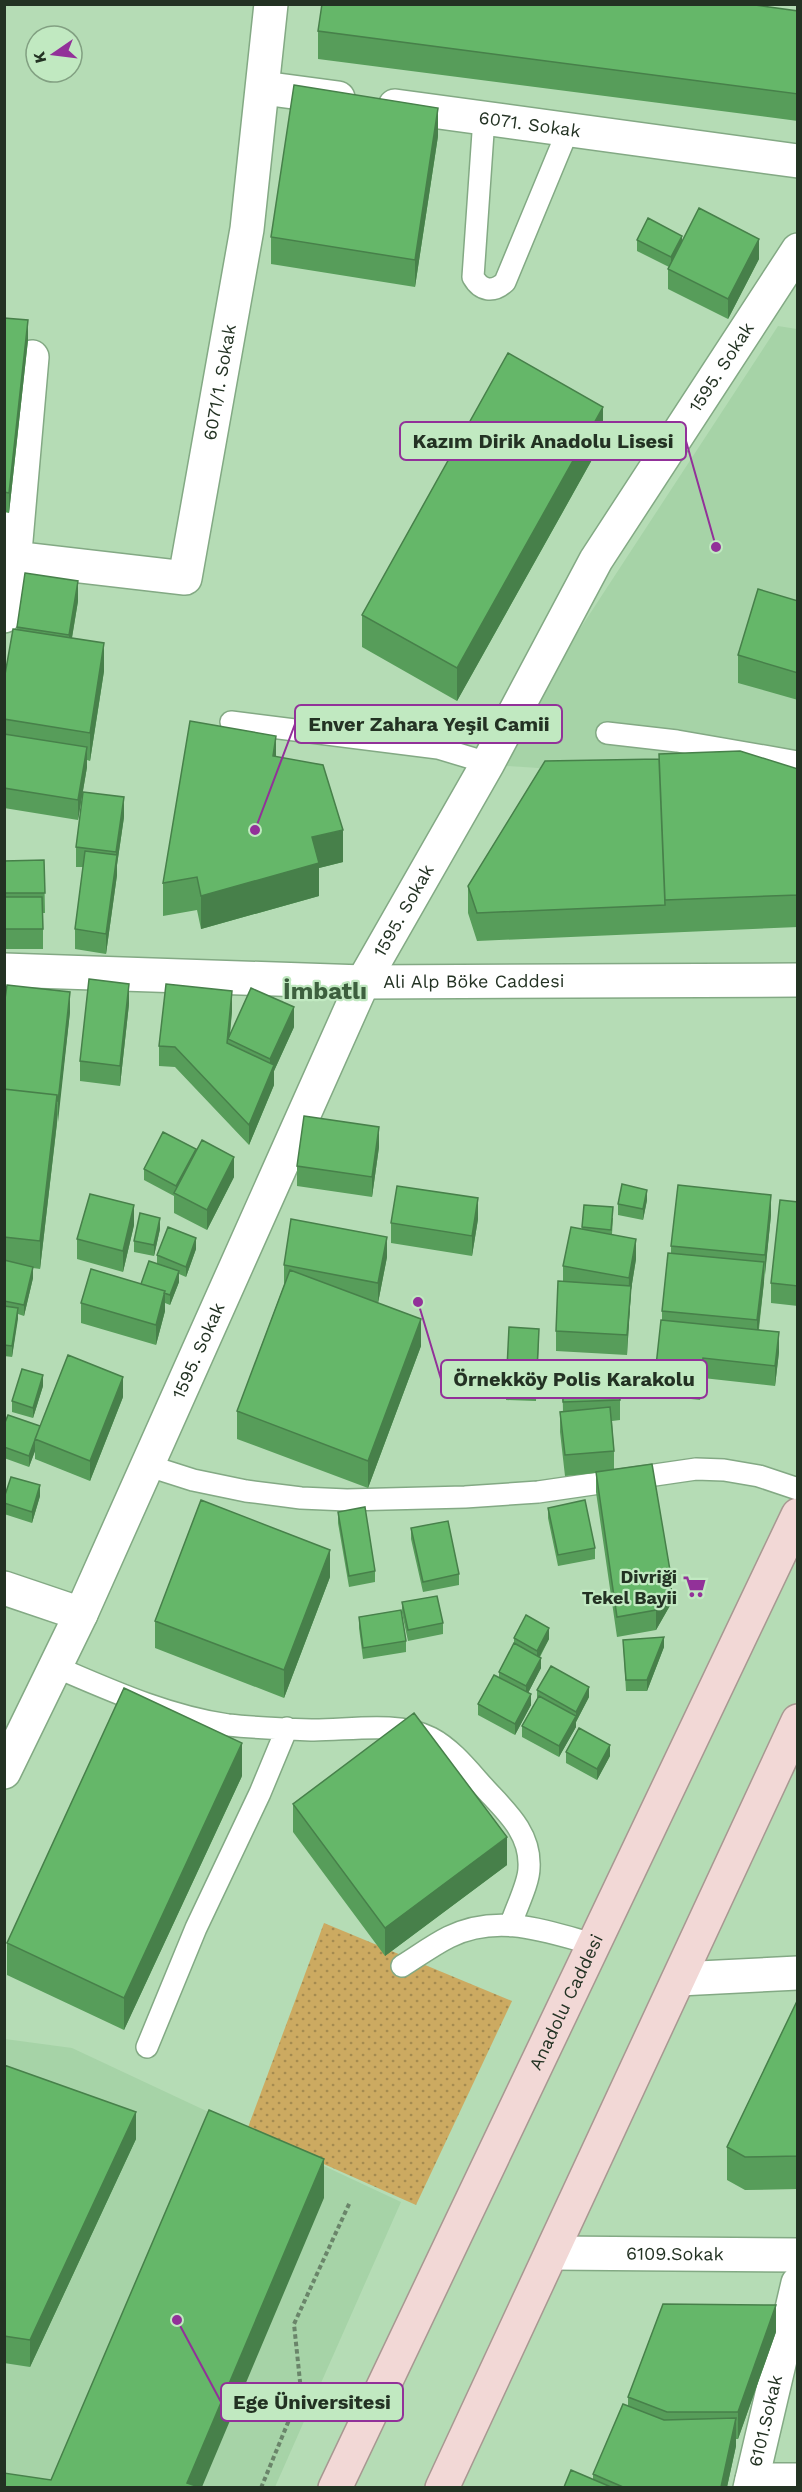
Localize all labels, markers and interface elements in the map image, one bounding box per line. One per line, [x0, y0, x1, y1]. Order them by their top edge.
north arrow [24, 24, 84, 84]
text: K [29, 50, 50, 65]
street label: 6071. Sokak [478, 107, 582, 141]
street label: 1595. Sokak [684, 318, 758, 416]
street label: 6071/1. Sokak [199, 322, 240, 442]
callout: Kazım Dirik Anadolu Lisesi [400, 422, 686, 460]
text: Kazım Dirik Anadolu Lisesi [412, 429, 674, 453]
callout: Enver Zahara Yeşil Camii [295, 705, 562, 743]
text: Enver Zahara Yeşil Camii [308, 712, 550, 736]
street label: 1595. Sokak [369, 861, 438, 960]
street label: Ali Alp Böke Caddesi [383, 970, 564, 992]
district label: İmbatlı [283, 977, 367, 1005]
street label: 1595. Sokak [167, 1299, 229, 1402]
callout: Örnekköy Polis Karakolu [441, 1360, 707, 1398]
text: Örnekköy Polis Karakolu [453, 1367, 695, 1391]
place label: Divriği Tekel Bayii [582, 1566, 677, 1608]
supermarket icon: Divriği Tekel Bayii [682, 1574, 708, 1600]
street label: Anadolu Caddesi [524, 1931, 607, 2073]
street label: 6109.Sokak [626, 2243, 724, 2264]
street label: 6101.Sokak [744, 2373, 786, 2469]
callout: Ege Üniversitesi [221, 2383, 403, 2421]
text: Ege Üniversitesi [233, 2390, 391, 2414]

